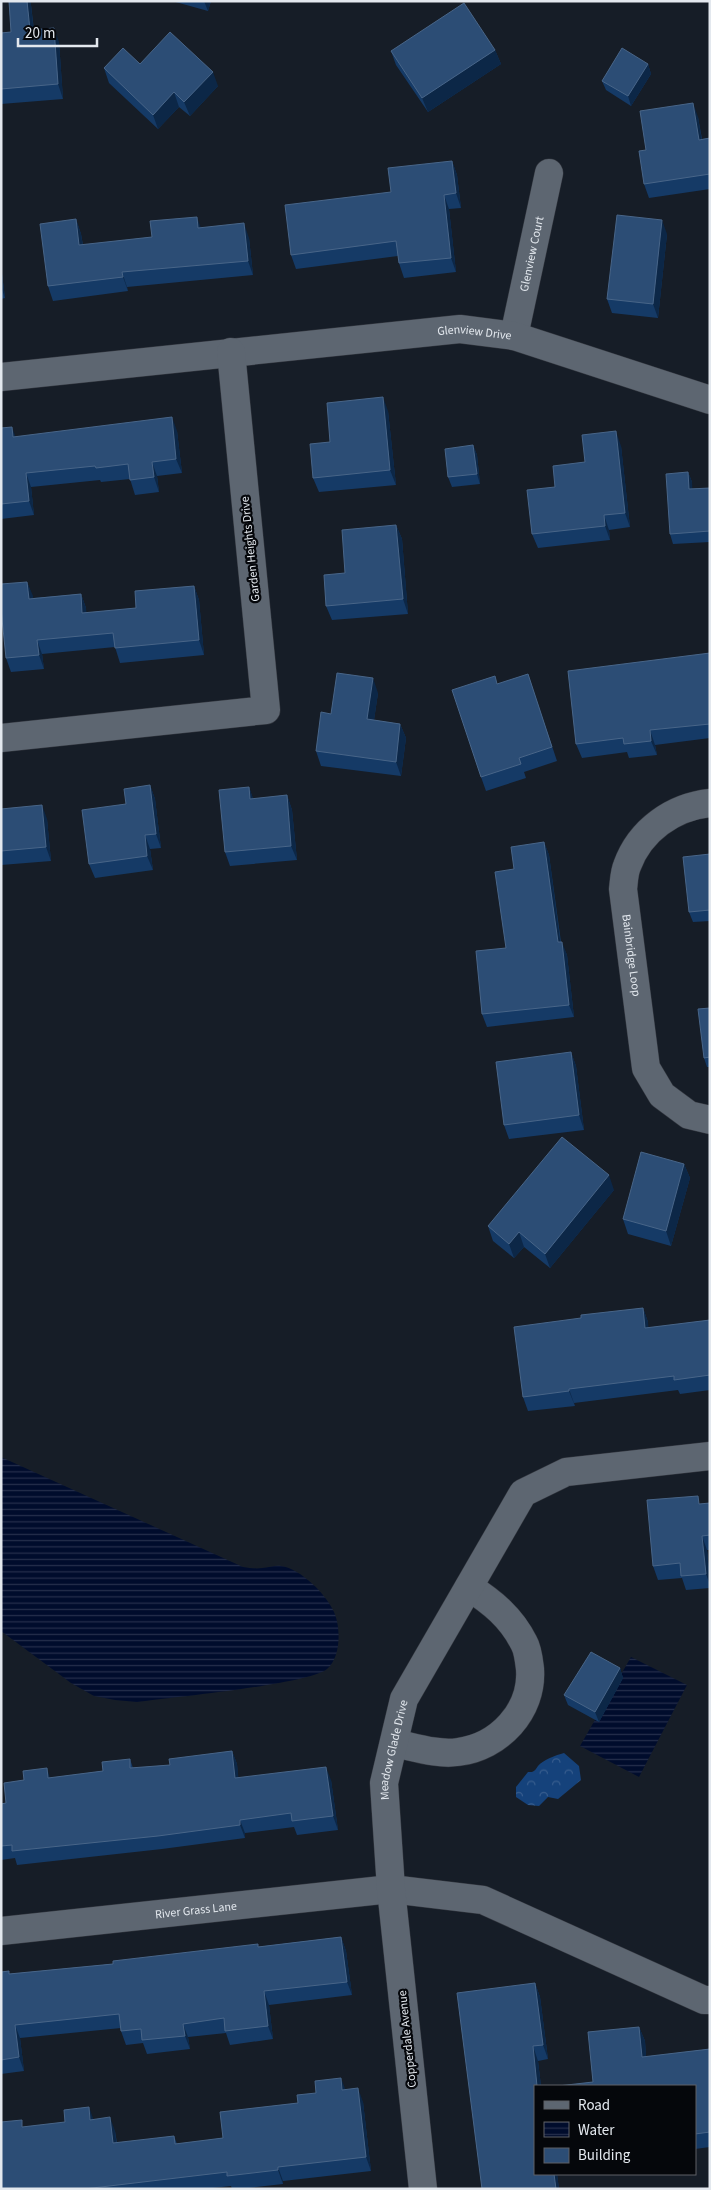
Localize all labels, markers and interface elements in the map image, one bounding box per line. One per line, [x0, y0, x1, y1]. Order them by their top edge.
scale bar [18, 15, 96, 47]
text: 20 m [25, 23, 55, 44]
street label: Glenview Court [516, 215, 548, 293]
street label: Glenview Drive [436, 321, 512, 345]
street label: Garden Heights Drive [237, 495, 264, 602]
street label: Bainbridge Loop [617, 913, 645, 998]
street label: Meadow Glade Drive [376, 1698, 413, 1801]
street label: River Grass Lane [154, 1898, 238, 1923]
street label: Copperdale Avenue [394, 1989, 421, 2088]
legend [534, 2085, 696, 2175]
text: Road [578, 2095, 610, 2116]
text: Water [578, 2120, 615, 2141]
text: Building [578, 2145, 631, 2166]

